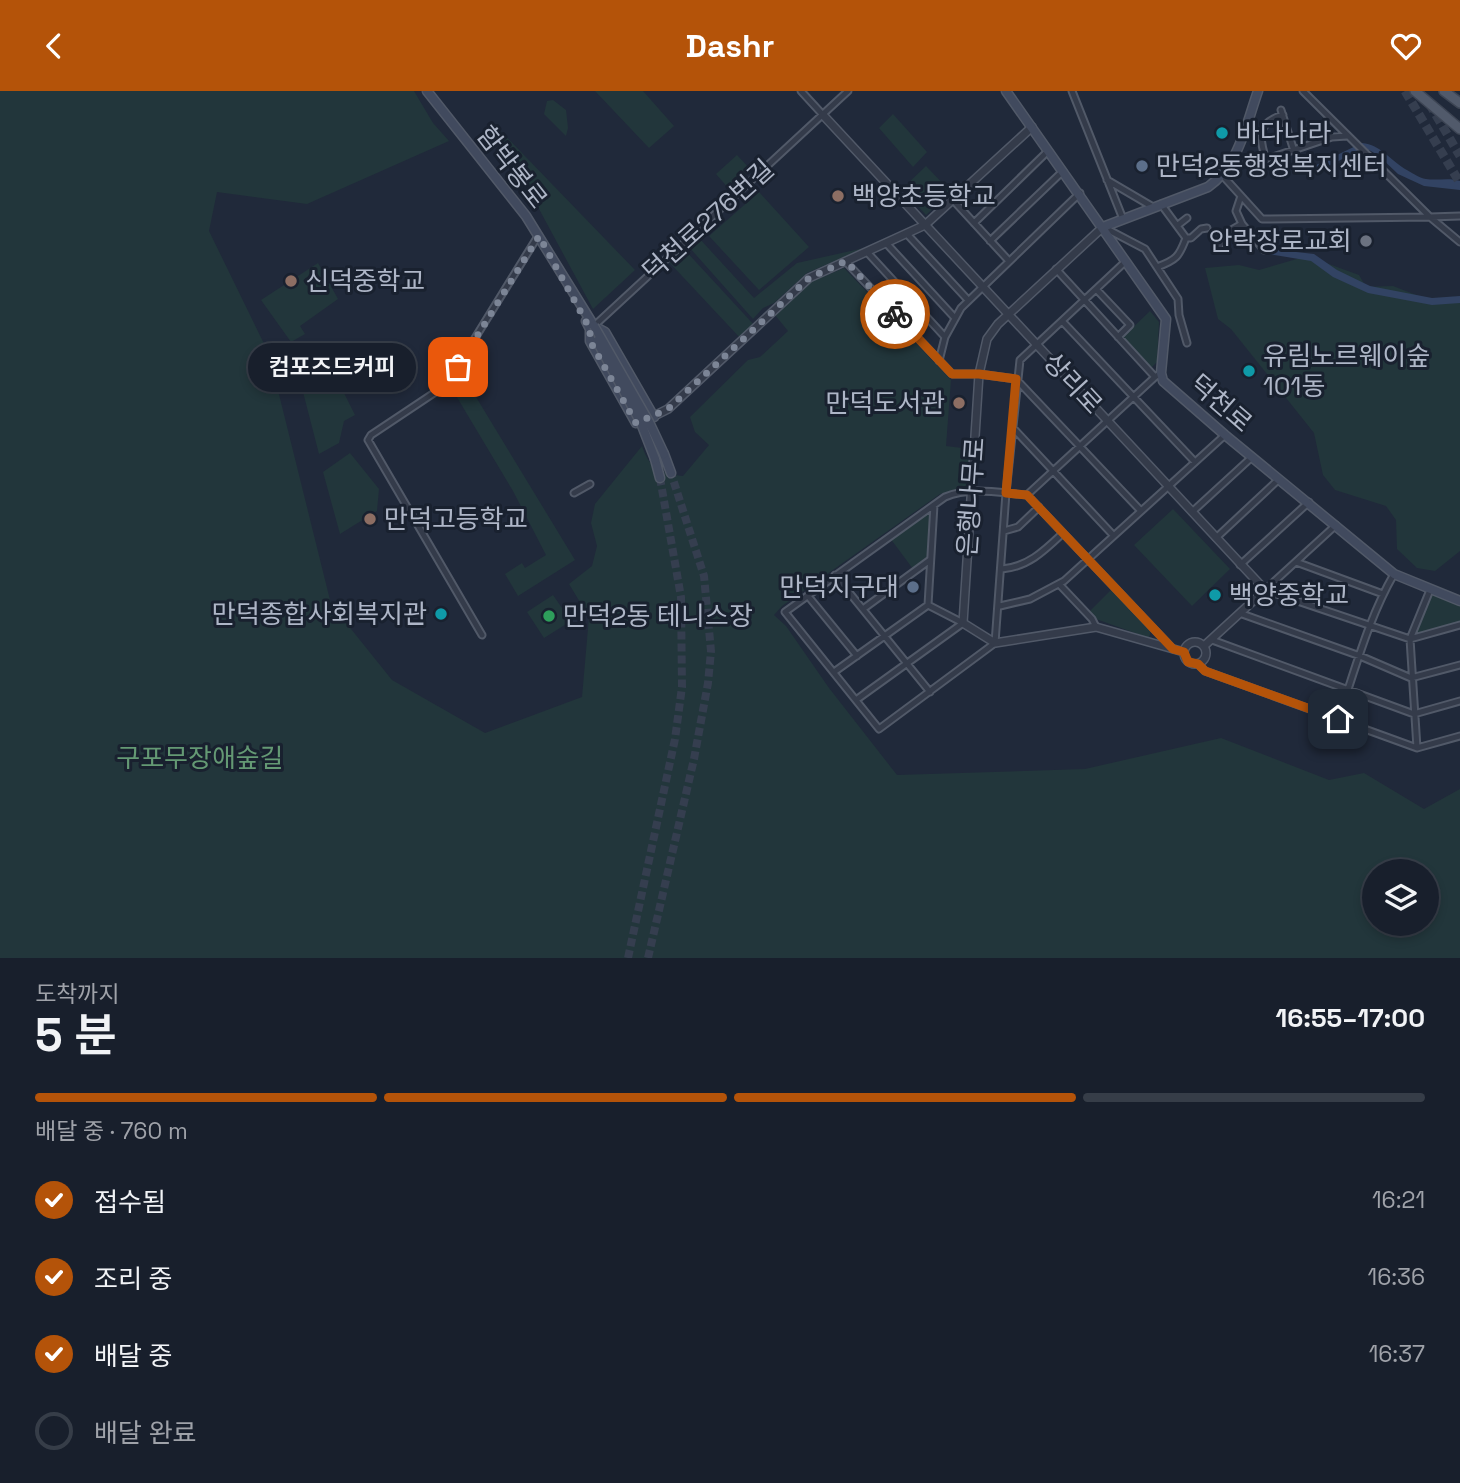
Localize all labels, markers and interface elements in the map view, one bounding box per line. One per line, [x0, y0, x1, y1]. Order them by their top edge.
text: Dashr [686, 26, 774, 66]
icon: back [35, 27, 73, 65]
icon: heart [1387, 27, 1425, 65]
place label: 바다나라 [1236, 116, 1332, 150]
street label: 함박봉로 [469, 119, 555, 215]
marker: 바다나라 [1214, 125, 1230, 141]
place label: 만덕2동행정복지센터 [1156, 149, 1387, 183]
street label: 덕천로276번길 [635, 152, 781, 288]
marker: 만덕2동행정복지센터 [1134, 158, 1150, 174]
place label: 백양초등학교 [852, 179, 996, 213]
marker: 백양초등학교 [830, 188, 846, 204]
place label: 안락장로교회 [1208, 224, 1352, 258]
marker: 안락장로교회 [1358, 233, 1374, 249]
place label: 신덕중학교 [305, 264, 425, 298]
marker: 신덕중학교 [283, 273, 299, 289]
courier [860, 279, 930, 349]
icon: bike [876, 295, 914, 333]
pin [428, 337, 488, 397]
place label: 유림노르웨이숲 101동 [1263, 339, 1430, 403]
callout: 컴포즈드커피 [248, 343, 416, 391]
street label: 상리로 [1036, 345, 1110, 421]
icon: bag [439, 348, 477, 386]
text: 컴포즈드커피 [269, 352, 395, 382]
marker: 유림노르웨이숲 101동 [1241, 363, 1257, 379]
street label: 덕천로 [1183, 367, 1259, 439]
place label: 만덕도서관 [825, 386, 945, 420]
marker: 만덕도서관 [951, 395, 967, 411]
street label: 은행나무로 [950, 436, 992, 558]
place label: 만덕고등학교 [384, 502, 528, 536]
marker: 만덕고등학교 [362, 511, 378, 527]
place label: 만덕지구대 [779, 570, 899, 604]
place label: 백양중학교 [1229, 578, 1349, 612]
marker: 만덕지구대 [905, 579, 921, 595]
marker: 백양중학교 [1207, 587, 1223, 603]
place label: 만덕종합사회복지관 [212, 597, 427, 631]
place label: 만덕2동 테니스장 [563, 599, 753, 633]
marker: 만덕종합사회복지관 [433, 606, 449, 622]
marker: 만덕2동 테니스장 [541, 608, 557, 624]
pin [1308, 689, 1368, 749]
icon: home [1319, 700, 1357, 738]
park label: 구포무장애숲길 [116, 741, 284, 775]
map controls [1362, 859, 1439, 936]
button: layers [1362, 859, 1439, 936]
text: 도착까지 [35, 979, 120, 1009]
text: 16:55–17:00 [1275, 1001, 1425, 1035]
text: 5 분 [35, 1006, 117, 1064]
text: 배달 중 · 760 m [35, 1116, 188, 1146]
icon: check [35, 1181, 73, 1219]
text: 접수됨 [94, 1185, 166, 1219]
text: 16:21 [1372, 1185, 1425, 1215]
icon: check [35, 1258, 73, 1296]
text: 조리 중 [94, 1262, 172, 1296]
text: 16:36 [1368, 1262, 1425, 1292]
icon: check [35, 1335, 73, 1373]
text: 배달 중 [94, 1339, 172, 1373]
text: 16:37 [1369, 1339, 1425, 1369]
text: 배달 완료 [94, 1416, 196, 1450]

